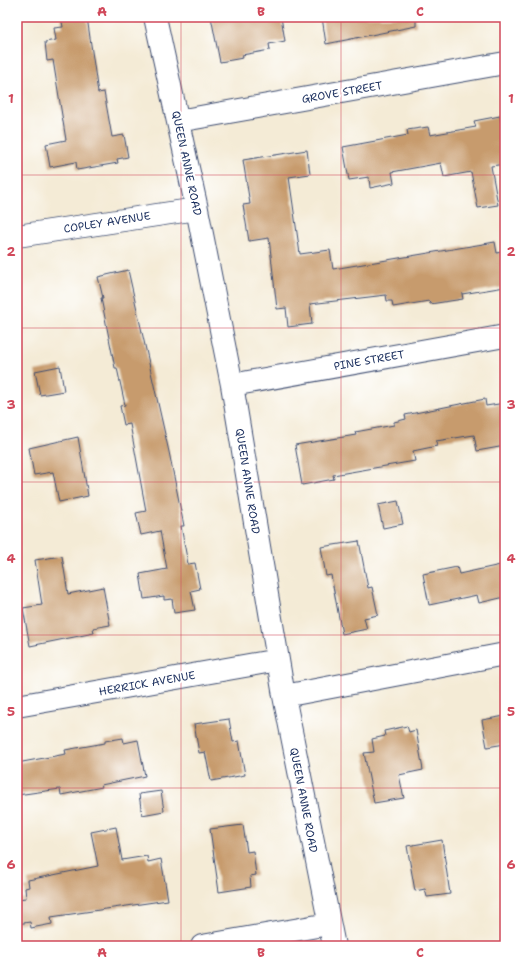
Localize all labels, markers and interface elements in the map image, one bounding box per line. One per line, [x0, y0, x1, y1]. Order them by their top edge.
text: A [97, 3, 107, 20]
text: B [257, 3, 265, 20]
text: C [416, 3, 424, 20]
street label: GROVE STREET [300, 78, 384, 107]
text: 1 [8, 90, 14, 107]
text: 1 [508, 90, 514, 107]
street label: QUEEN ANNE ROAD [168, 109, 205, 217]
street label: COPLEY AVENUE [63, 208, 152, 237]
text: 2 [6, 243, 16, 260]
text: 2 [506, 243, 516, 260]
street label: PINE STREET [333, 347, 406, 374]
text: 3 [6, 396, 16, 413]
text: 3 [506, 396, 516, 413]
street label: QUEEN ANNE ROAD [232, 427, 263, 535]
text: 4 [6, 550, 16, 567]
text: 4 [506, 550, 516, 567]
street label: HERRICK AVENUE [98, 668, 197, 699]
text: 5 [7, 703, 15, 720]
text: 5 [507, 703, 515, 720]
street label: QUEEN ANNE ROAD [286, 746, 321, 854]
text: 6 [6, 856, 16, 873]
text: 6 [506, 856, 516, 873]
text: A [97, 944, 107, 961]
text: B [257, 944, 265, 961]
text: C [416, 944, 424, 961]

